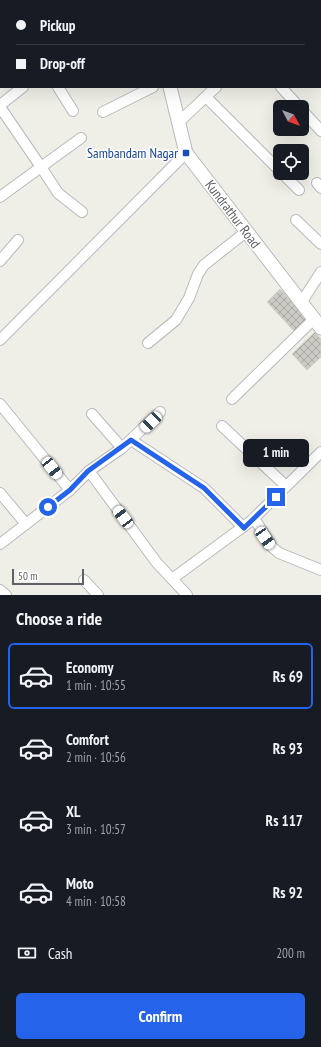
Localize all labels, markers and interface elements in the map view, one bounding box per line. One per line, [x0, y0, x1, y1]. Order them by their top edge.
text: Pickup [40, 16, 75, 35]
text: Drop-off [40, 54, 85, 73]
north arrow [273, 100, 309, 136]
map controls [273, 100, 309, 180]
place label: Sambandam Nagar [87, 144, 178, 162]
button: locate [273, 144, 309, 180]
marker: Sambandam Nagar [181, 148, 191, 158]
street label: Kundrathur Road [201, 176, 265, 252]
car [138, 409, 164, 435]
callout: 1 min [243, 439, 309, 467]
text: 1 min [263, 444, 289, 461]
car [40, 455, 64, 481]
route end [267, 488, 285, 506]
route start [39, 498, 57, 516]
car [111, 504, 135, 530]
car [253, 525, 277, 551]
scale bar [12, 567, 84, 586]
text: 50 m [18, 569, 37, 583]
text: Choose a ride [16, 607, 102, 630]
icon: car [18, 658, 54, 694]
text: Economy [66, 658, 114, 677]
text: Rs 69 [273, 667, 303, 686]
text: 1 min · 10:55 [66, 677, 126, 694]
icon: car [18, 730, 54, 766]
text: Comfort [66, 730, 109, 749]
text: Rs 93 [273, 739, 303, 758]
text: 2 min · 10:56 [66, 749, 126, 766]
icon: car [18, 802, 54, 838]
text: XL [66, 802, 80, 821]
text: Rs 117 [266, 811, 303, 830]
text: 3 min · 10:57 [66, 821, 126, 838]
icon: car [18, 874, 54, 910]
text: Moto [66, 874, 94, 893]
text: Rs 92 [273, 883, 303, 902]
text: 4 min · 10:58 [66, 893, 126, 910]
icon: cash [16, 942, 38, 964]
text: Cash [48, 944, 72, 963]
text: 200 m [276, 945, 305, 962]
button: Confirm [16, 993, 305, 1039]

